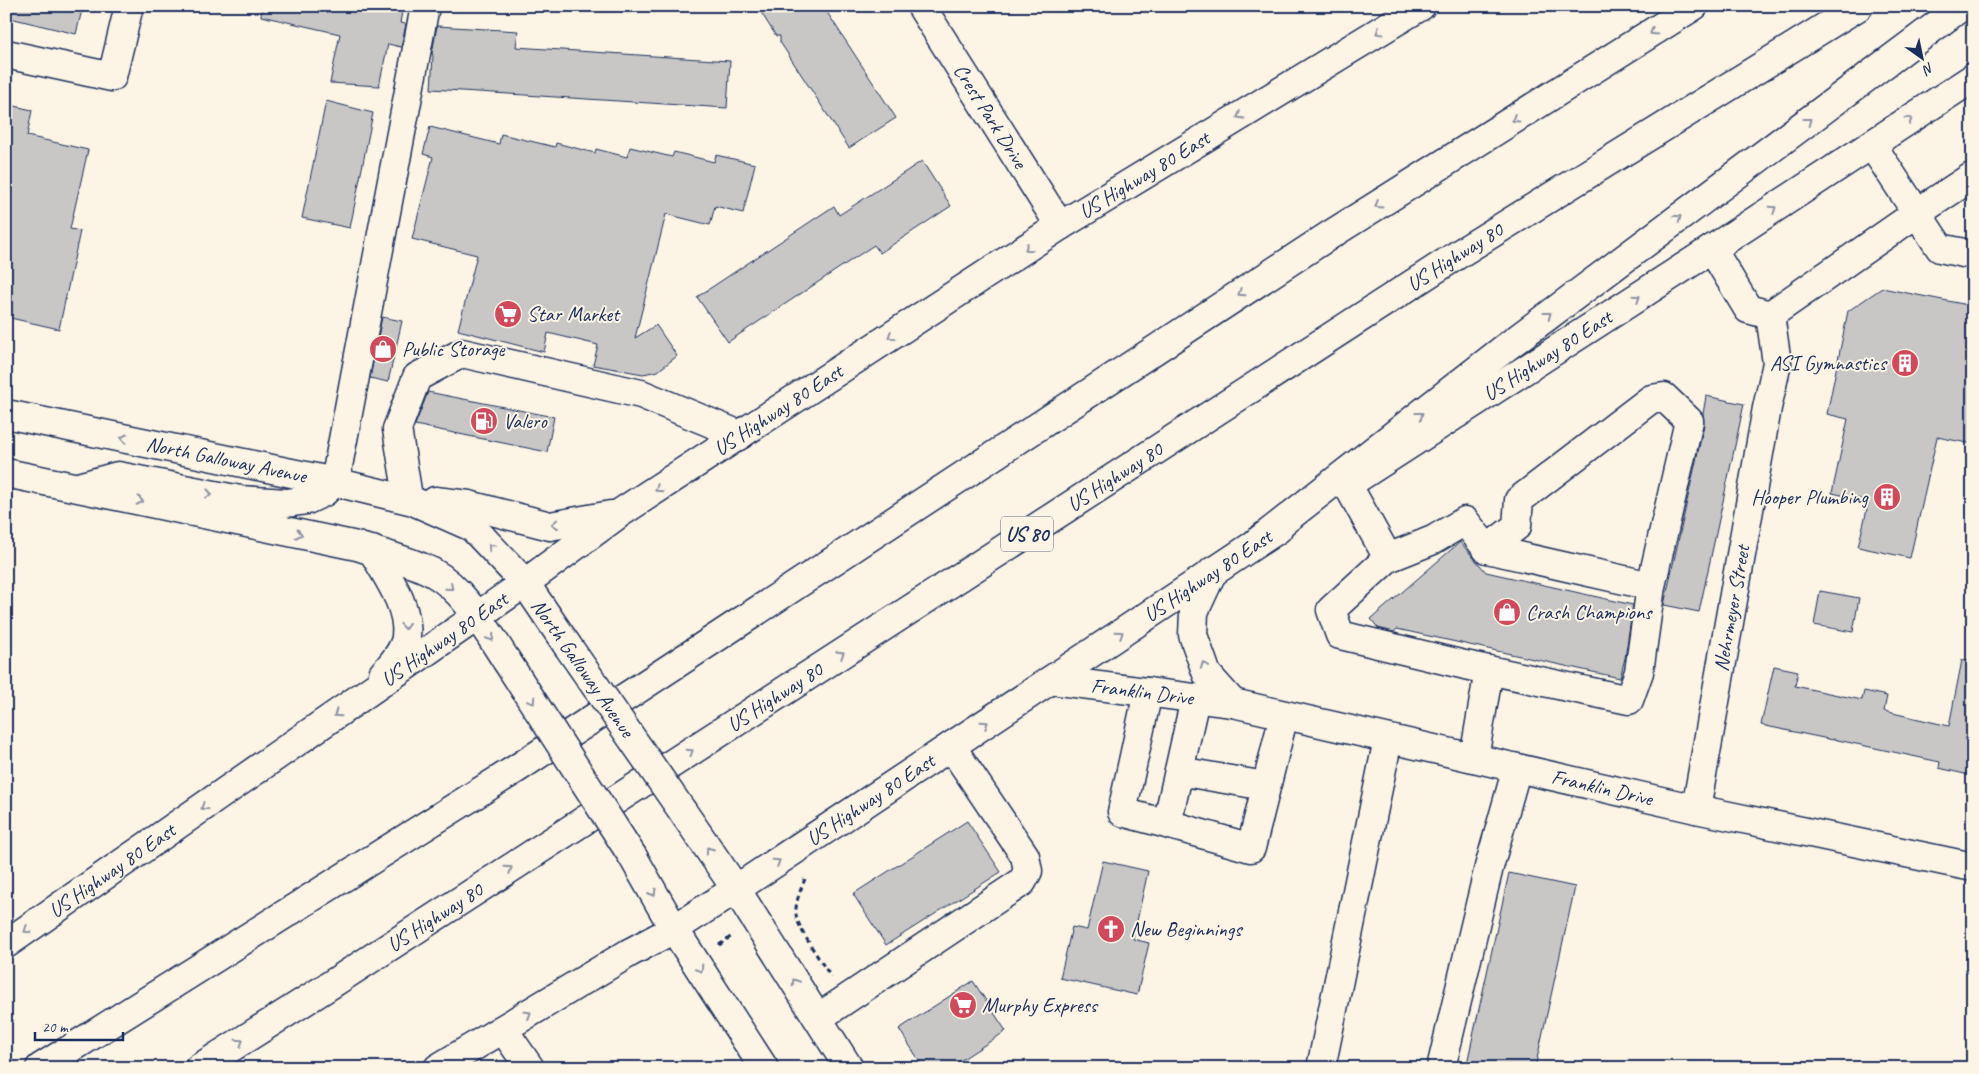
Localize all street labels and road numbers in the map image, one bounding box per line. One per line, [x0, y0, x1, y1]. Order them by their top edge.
street label: Crest Park Drive [948, 59, 1034, 175]
street label: US Highway 80 East [1074, 124, 1216, 224]
street label: US Highway 80 [1402, 216, 1509, 297]
street label: US Highway 80 East [1478, 303, 1618, 407]
street label: US Highway 80 East [709, 357, 849, 461]
street label: North Galloway Avenue [144, 430, 311, 489]
street label: US Highway 80 [1062, 436, 1169, 517]
road number: US 80 [1001, 516, 1053, 552]
street label: US Highway 80 East [1139, 523, 1278, 628]
street label: Nehrmeyer Street [1708, 541, 1756, 673]
street label: US Highway 80 East [376, 585, 514, 692]
street label: North Galloway Avenue [526, 594, 642, 744]
street label: US Highway 80 [722, 656, 829, 737]
street label: Franklin Drive [1090, 672, 1197, 711]
street label: US Highway 80 East [801, 747, 941, 852]
street label: Franklin Drive [1549, 763, 1657, 812]
street label: US Highway 80 East [44, 816, 182, 923]
street label: US Highway 80 [382, 876, 489, 958]

